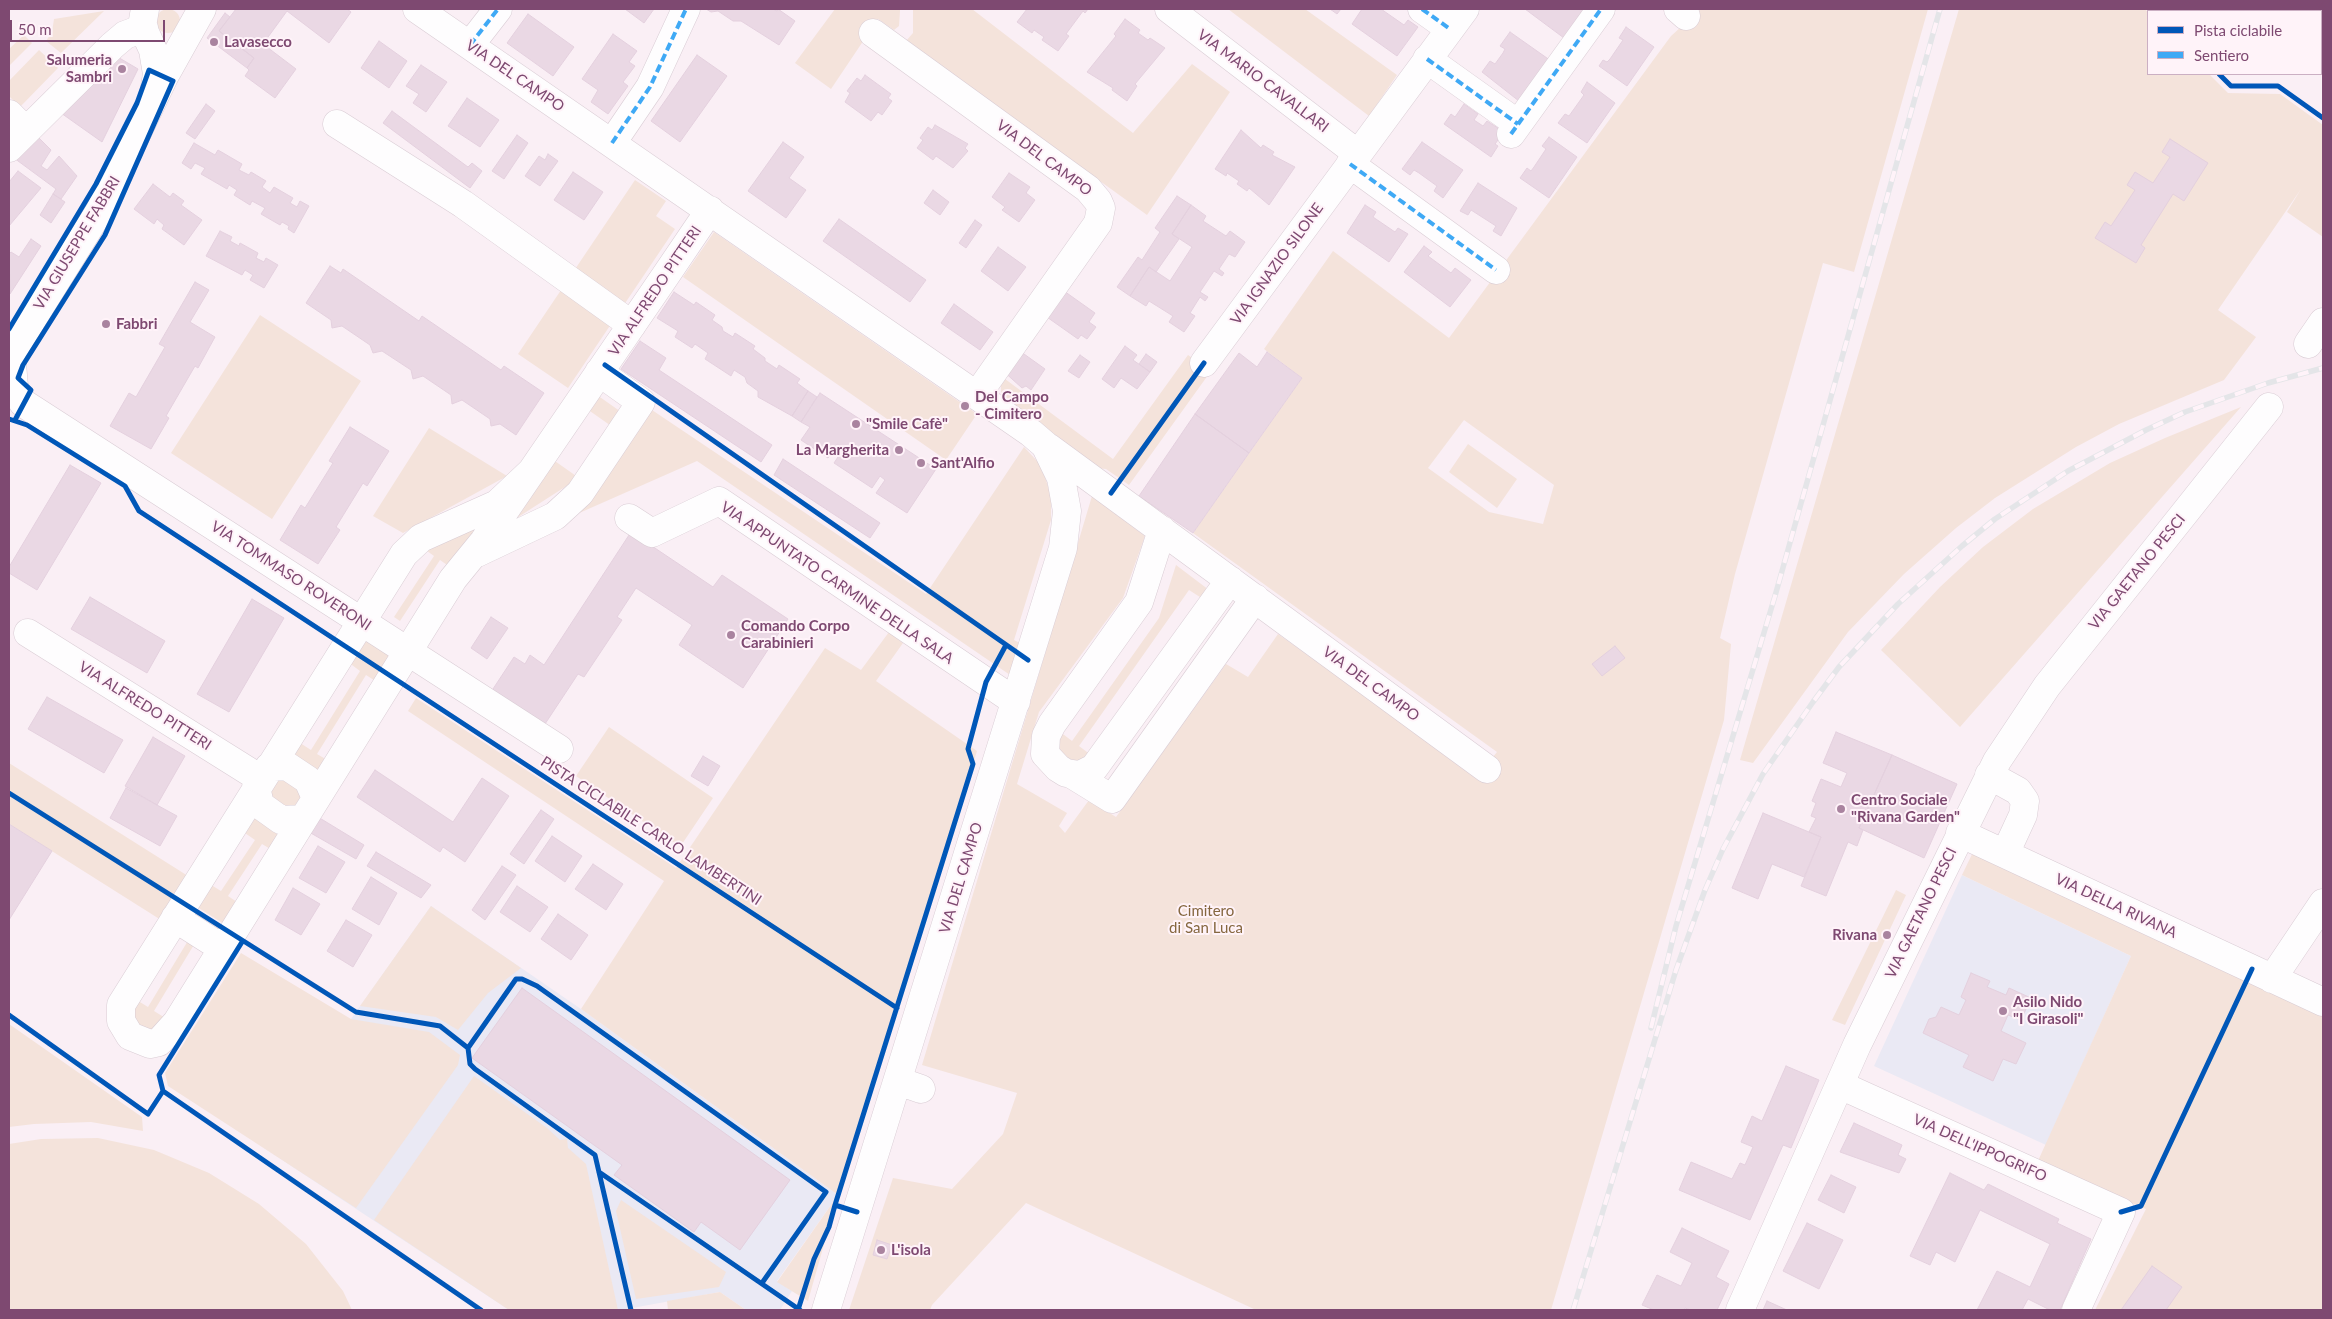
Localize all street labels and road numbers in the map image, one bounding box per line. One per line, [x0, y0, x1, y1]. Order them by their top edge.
street label: VIA MARIO CAVALLARI [1194, 26, 1332, 136]
street label: VIA DEL CAMPO [462, 36, 568, 116]
street label: VIA DEL CAMPO [993, 116, 1095, 200]
street label: VIA GIUSEPPE FABBRI [30, 173, 124, 313]
street label: VIA IGNAZIO SILONE [1227, 200, 1327, 328]
street label: VIA ALFREDO PITTERI [605, 222, 705, 360]
street label: VIA APPUNTATO CARMINE DELLA SALA [717, 498, 957, 668]
street label: VIA GAETANO PESCI [2085, 511, 2189, 633]
street label: VIA TOMMASO ROVERONI [207, 517, 375, 635]
street label: VIA DEL CAMPO [1319, 643, 1423, 725]
street label: VIA ALFREDO PITTERI [75, 658, 215, 754]
street label: PISTA CICLABILE CARLO LAMBERTINI [537, 753, 765, 909]
street label: VIA DEL CAMPO [936, 820, 986, 936]
street label: VIA GAETANO PESCI [1881, 845, 1961, 981]
street label: VIA DELLA RIVANA [2052, 870, 2180, 942]
street label: VIA DELL'IPPOGRIFO [1910, 1110, 2050, 1186]

